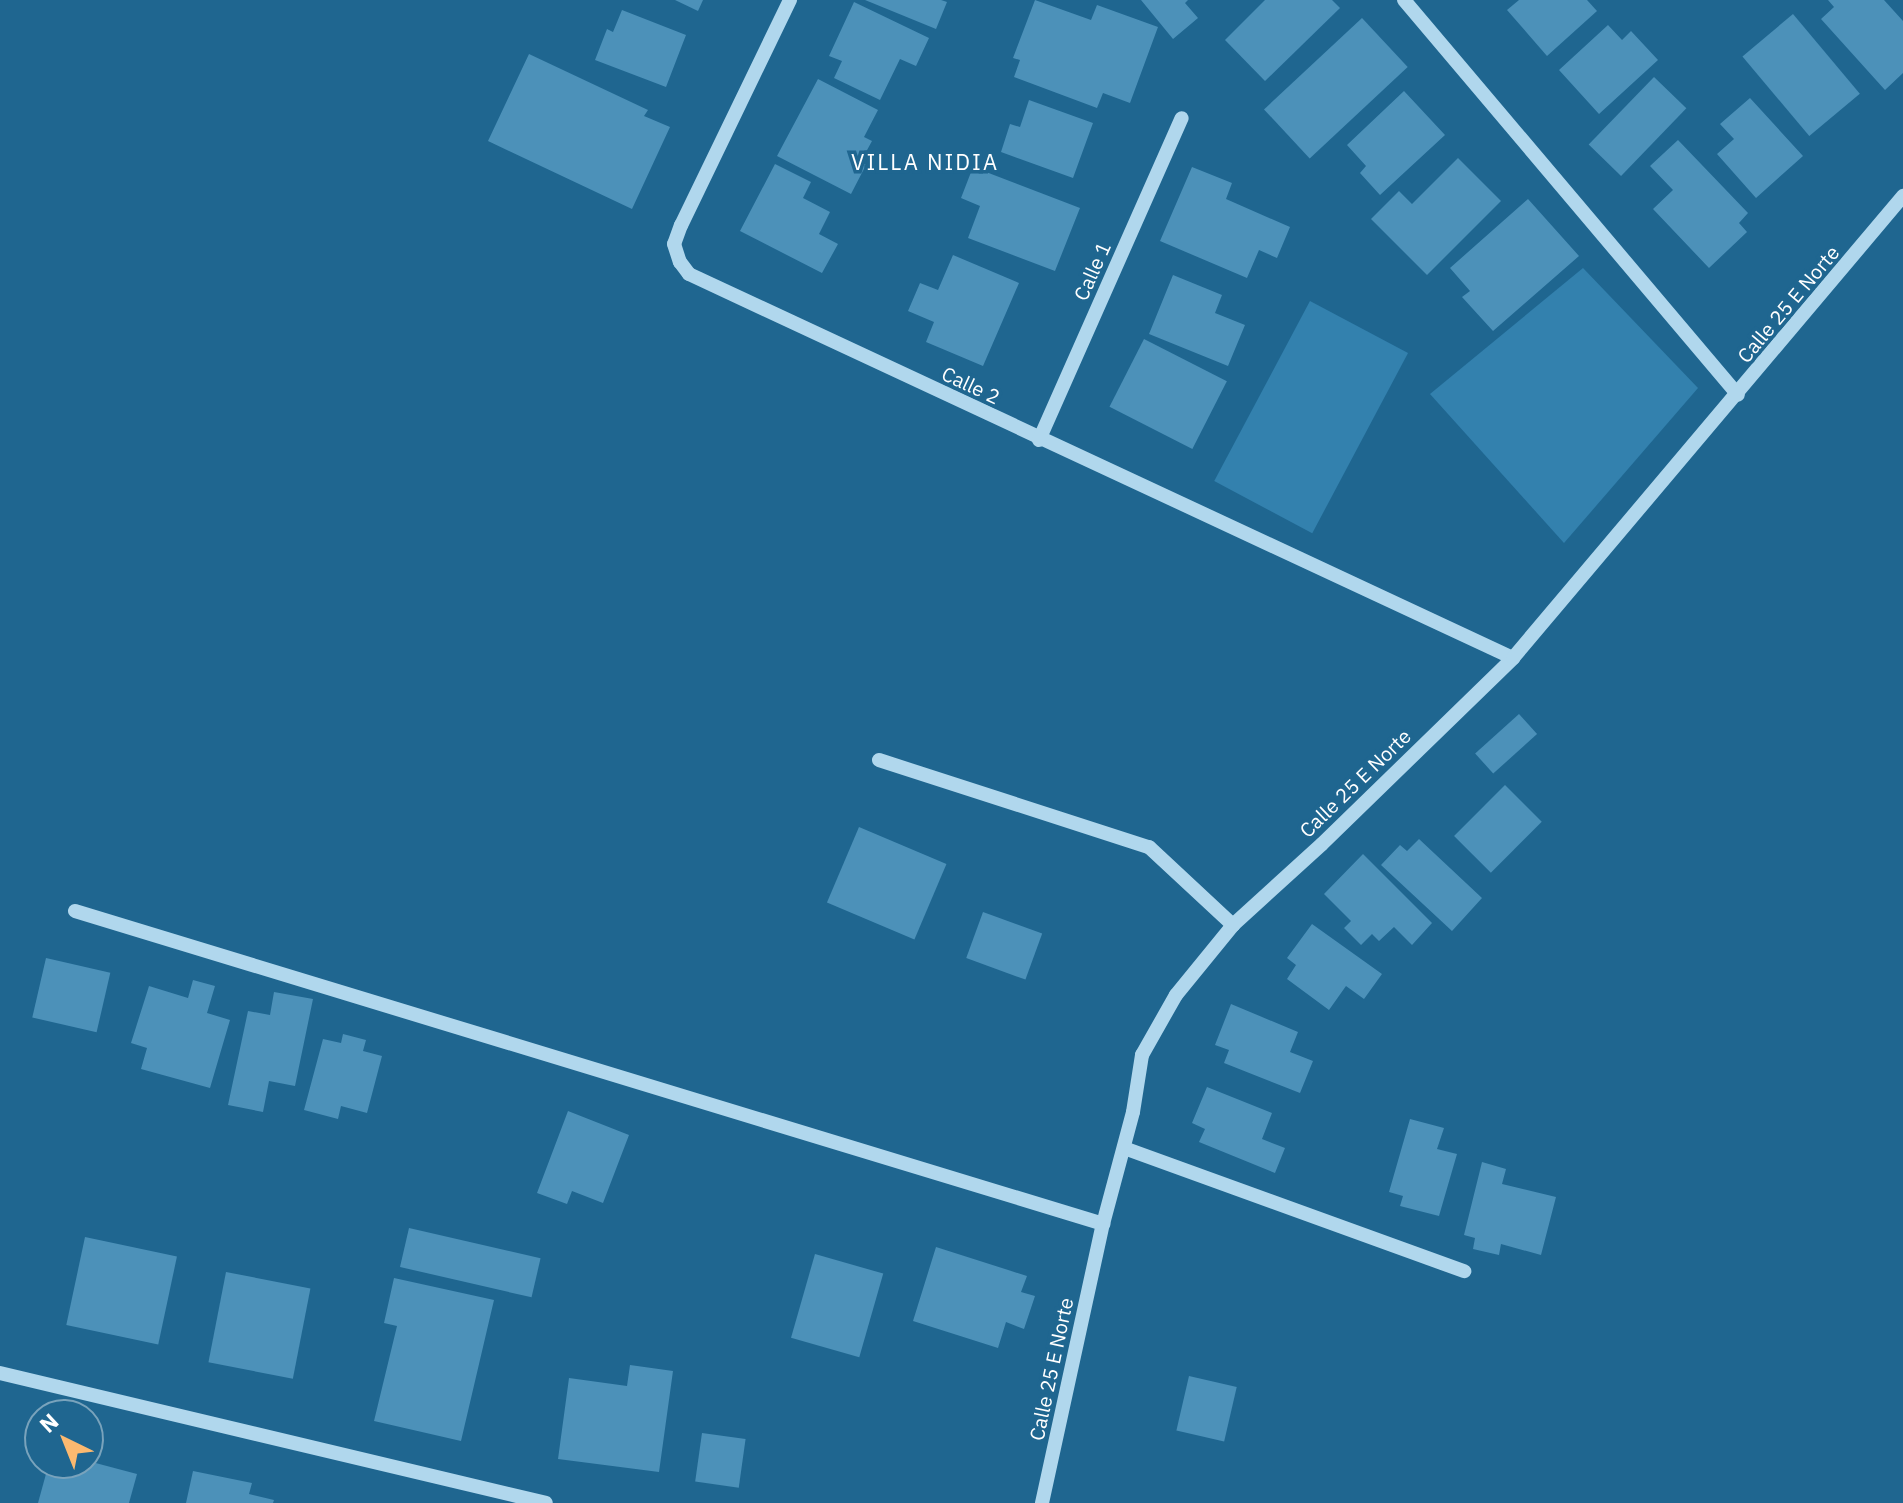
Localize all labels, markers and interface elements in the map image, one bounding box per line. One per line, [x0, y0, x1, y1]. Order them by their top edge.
district label: VILLA NIDIA [851, 149, 999, 175]
street label: Calle 1 [1069, 238, 1115, 304]
street label: Calle 25 E Norte [1732, 241, 1844, 367]
street label: Calle 2 [938, 361, 1004, 409]
street label: Calle 25 E Norte [1294, 724, 1416, 842]
street label: Calle 25 E Norte [1024, 1295, 1078, 1443]
north arrow [24, 1399, 104, 1479]
text: N [33, 1407, 64, 1439]

